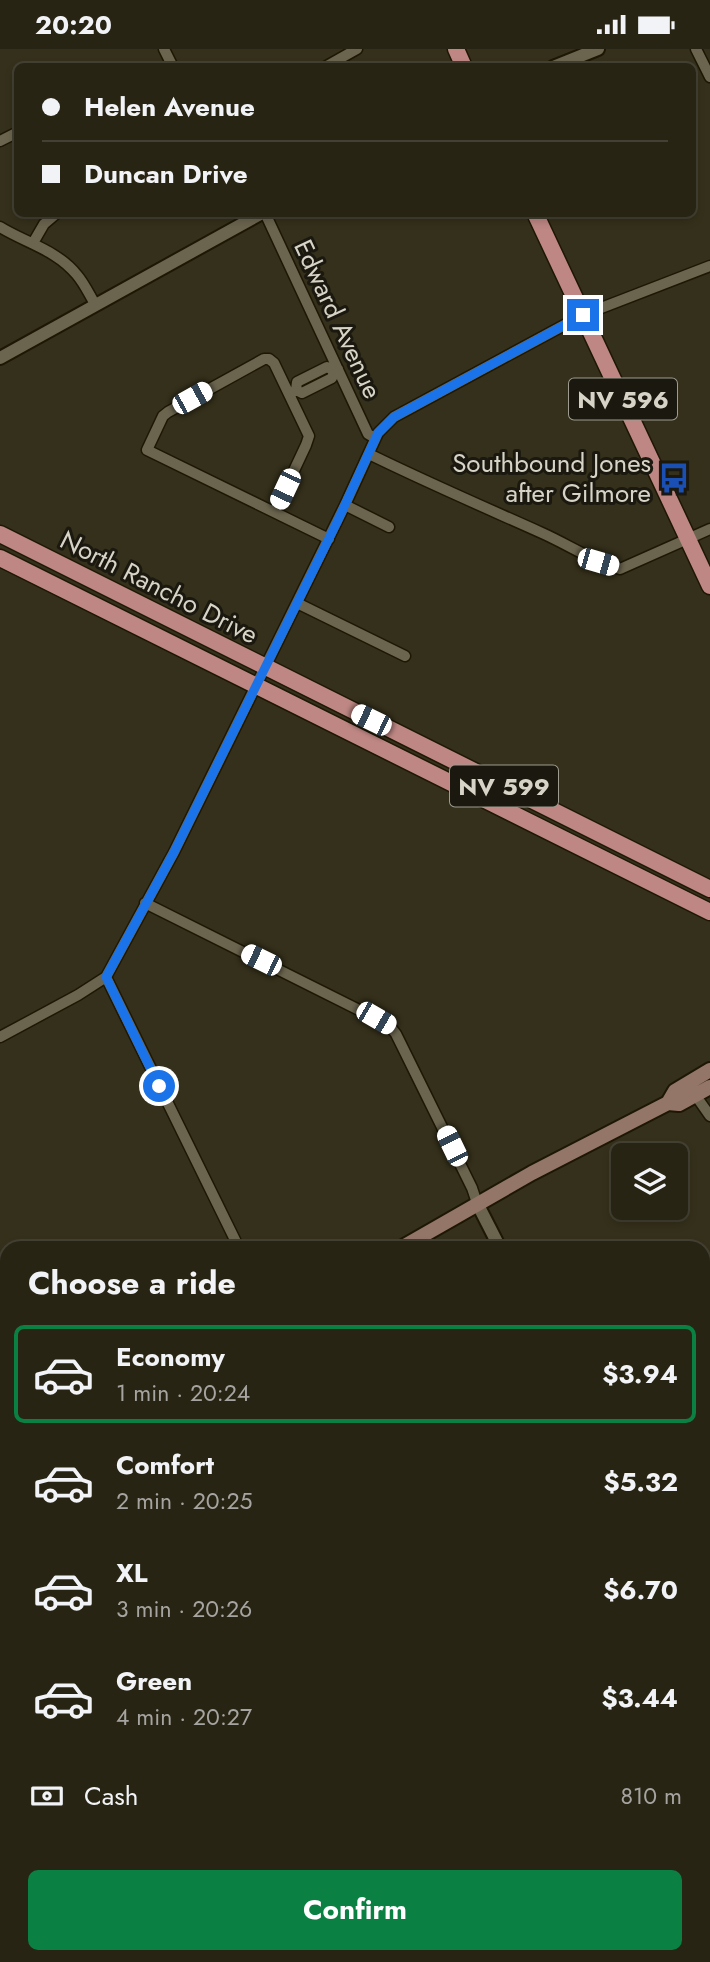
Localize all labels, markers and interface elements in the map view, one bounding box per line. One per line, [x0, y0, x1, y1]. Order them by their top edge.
text: 20:20 [35, 6, 112, 44]
text: Helen Avenue [84, 88, 255, 126]
text: Duncan Drive [84, 155, 248, 193]
street label: Edward Avenue [284, 233, 392, 405]
route end [567, 299, 599, 331]
car [169, 379, 216, 417]
road number: NV 596 [569, 379, 677, 419]
place label: Southbound Jones after Gilmore [452, 444, 651, 512]
bus stop icon: Southbound Jones after Gilmore [657, 461, 691, 495]
car [267, 466, 304, 512]
street label: North Rancho Drive [53, 521, 265, 653]
car [575, 546, 622, 578]
car [348, 701, 395, 739]
road number: NV 599 [450, 765, 558, 807]
car [238, 941, 285, 979]
car [353, 998, 400, 1038]
route start [143, 1070, 175, 1102]
car [434, 1123, 471, 1169]
map controls [611, 1143, 688, 1220]
button: layers [611, 1143, 688, 1220]
text: Choose a ride [28, 1260, 236, 1306]
text: Economy [116, 1338, 225, 1376]
icon: car [32, 1343, 95, 1406]
text: $3.94 [602, 1355, 678, 1393]
text: 1 min · 20:24 [116, 1376, 250, 1410]
text: Comfort [116, 1446, 214, 1484]
icon: car [32, 1451, 95, 1514]
text: $5.32 [603, 1463, 678, 1501]
text: 2 min · 20:25 [116, 1484, 253, 1518]
text: XL [116, 1554, 148, 1592]
icon: car [32, 1559, 95, 1622]
text: $6.70 [603, 1571, 678, 1609]
text: 3 min · 20:26 [116, 1592, 252, 1626]
text: Green [116, 1662, 192, 1700]
icon: car [32, 1667, 95, 1730]
text: $3.44 [601, 1679, 678, 1717]
text: 4 min · 20:27 [116, 1700, 252, 1734]
icon: cash [28, 1777, 66, 1815]
text: Cash [84, 1777, 138, 1815]
text: 810 m [620, 1779, 682, 1813]
button: Confirm [28, 1870, 682, 1950]

